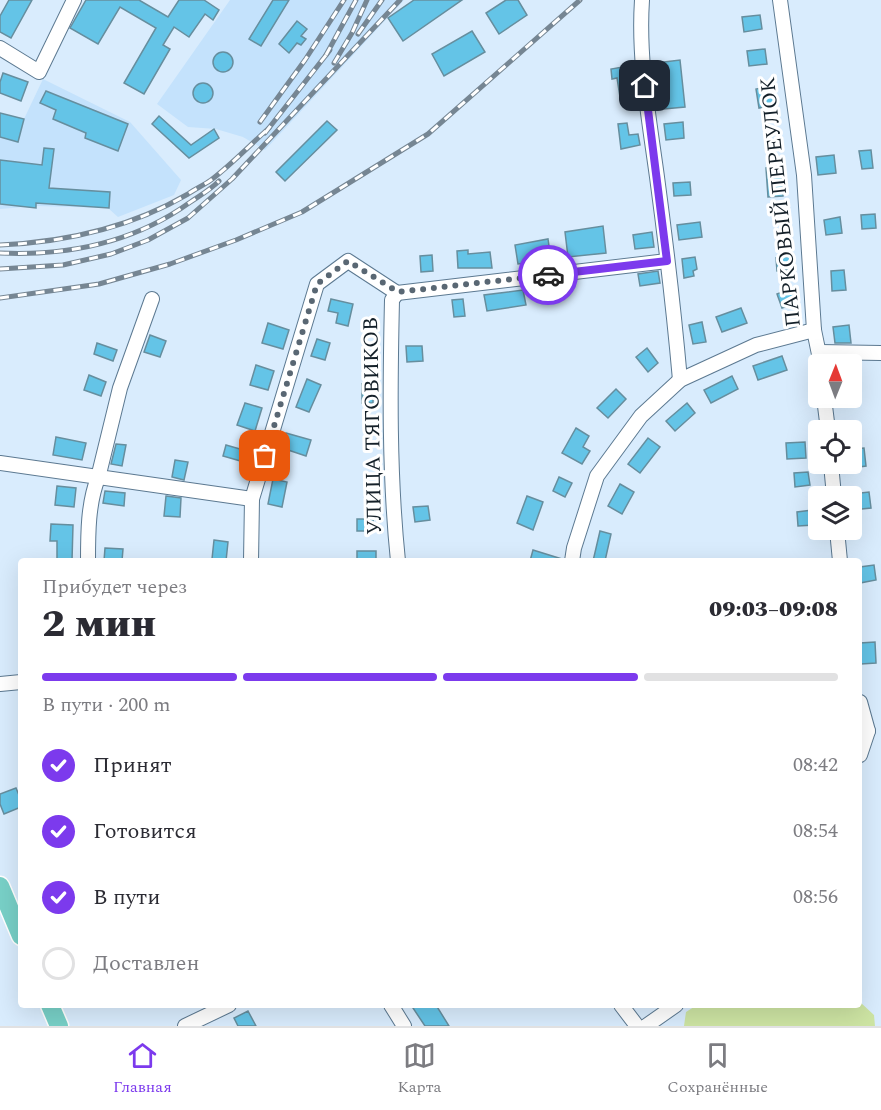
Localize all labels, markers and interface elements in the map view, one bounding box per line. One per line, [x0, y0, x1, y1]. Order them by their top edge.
pin [619, 60, 670, 111]
icon: home [628, 69, 661, 102]
street label: ПАРКОВЫЙ ПЕРЕУЛОК [752, 75, 810, 329]
courier [518, 245, 578, 305]
icon: car [532, 259, 565, 292]
street label: УЛИЦА ТЯГОВИКОВ [355, 317, 391, 535]
north arrow [808, 354, 862, 408]
map controls [808, 354, 862, 540]
button: locate [808, 420, 862, 474]
pin [239, 430, 290, 481]
icon: bag [248, 439, 281, 472]
button: layers [808, 486, 862, 540]
text: Прибудет через [42, 572, 187, 602]
text: 09:03–09:08 [709, 593, 838, 626]
text: 2 мин [42, 595, 156, 654]
text: В пути · 200 m [42, 690, 170, 720]
icon: check [42, 749, 75, 782]
text: Принят [93, 749, 172, 782]
text: 08:42 [793, 750, 838, 780]
icon: check [42, 815, 75, 848]
text: Готовится [93, 815, 197, 848]
text: 08:54 [793, 816, 838, 846]
icon: check [42, 881, 75, 914]
text: В пути [93, 881, 160, 914]
text: 08:56 [793, 882, 838, 912]
text: Доставлен [93, 947, 200, 980]
tab: Главная [113, 1039, 172, 1099]
tab: Карта [398, 1039, 441, 1099]
tab: Сохранённые [667, 1039, 768, 1099]

